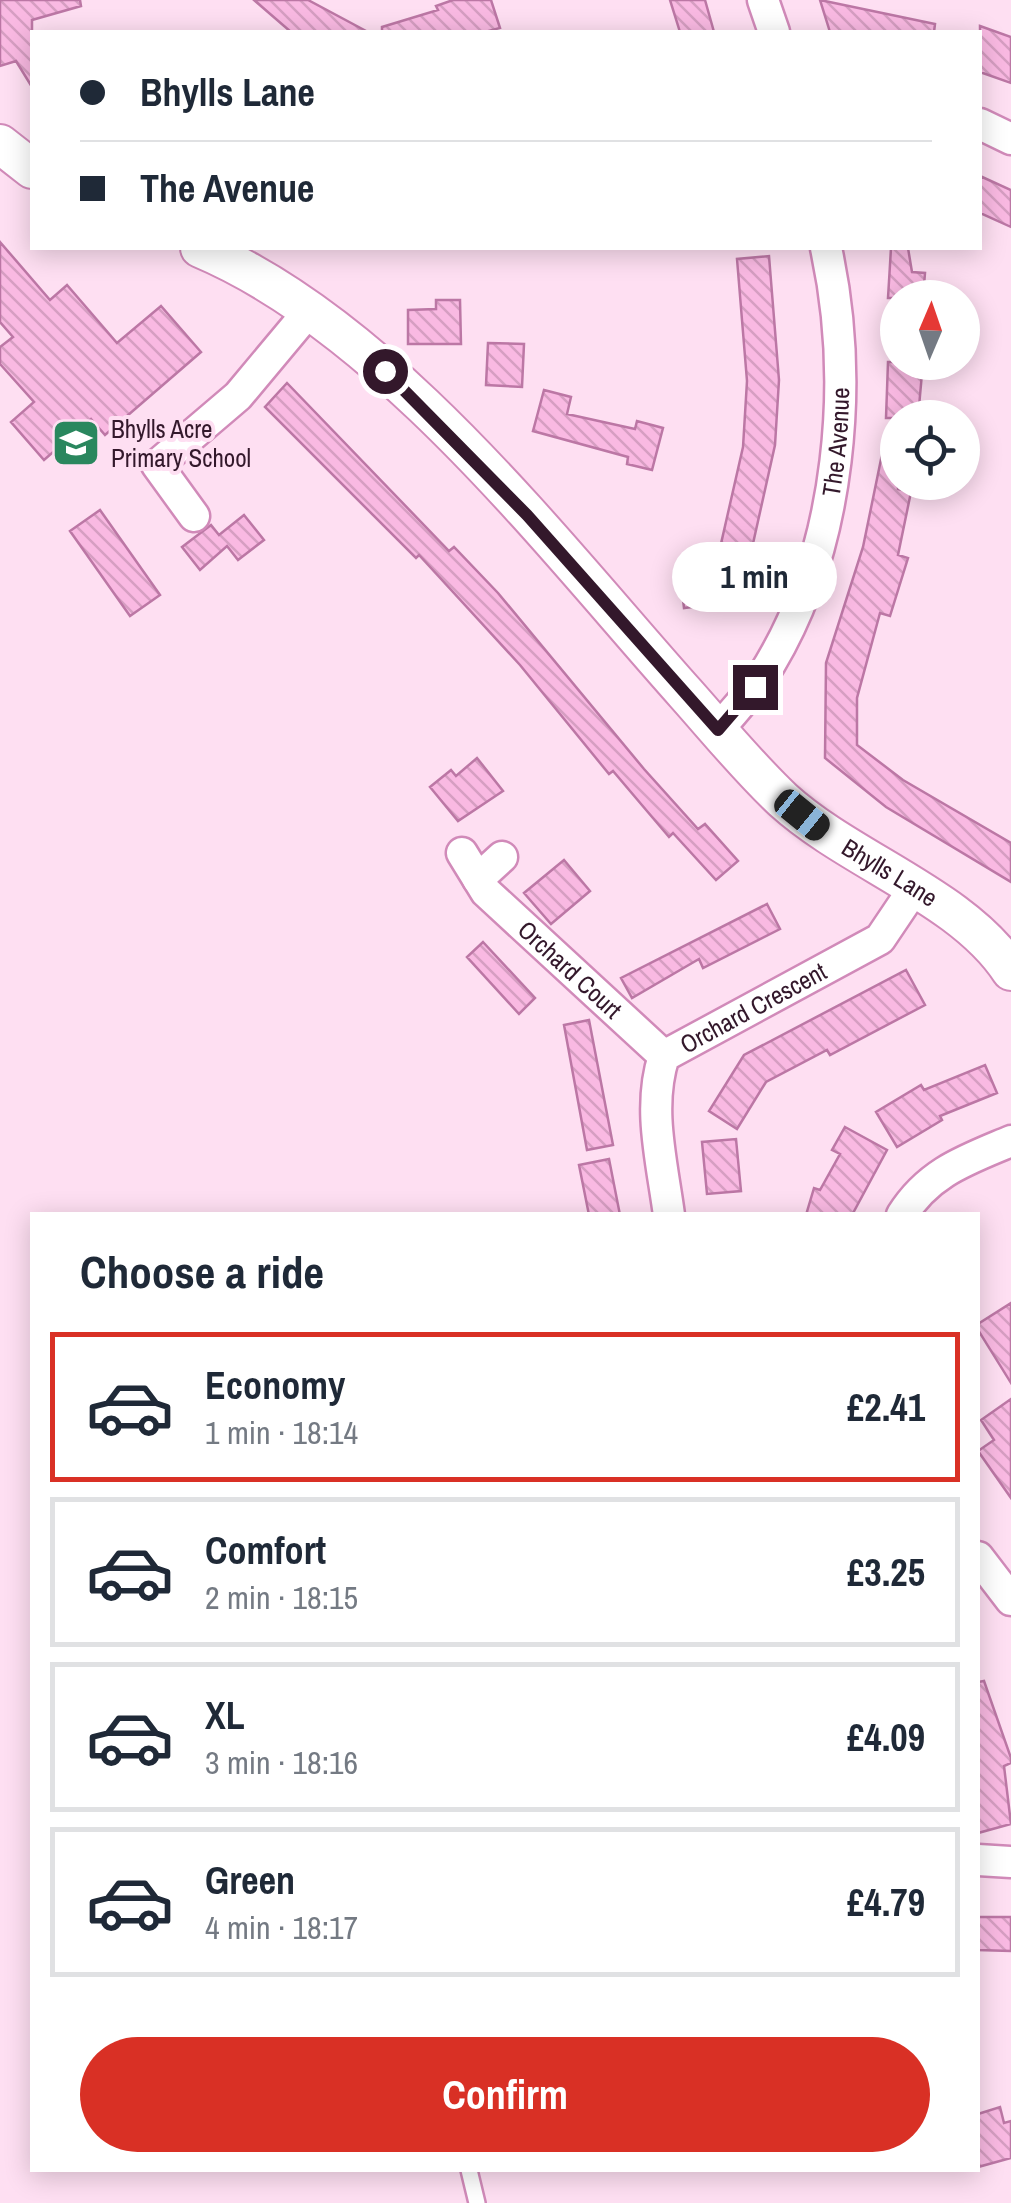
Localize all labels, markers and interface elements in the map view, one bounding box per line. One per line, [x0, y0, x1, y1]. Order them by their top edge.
text: Bhylls Lane [140, 67, 315, 118]
text: The Avenue [140, 163, 314, 214]
north arrow [880, 280, 980, 380]
map controls [880, 280, 980, 500]
route start [363, 349, 408, 394]
street label: The Avenue [814, 387, 857, 499]
button: locate [880, 400, 980, 500]
place label: Bhylls Acre Primary School [111, 412, 251, 475]
school or university icon: Bhylls Acre Primary School [50, 417, 102, 469]
callout: 1 min [672, 542, 838, 612]
text: 1 min [720, 555, 789, 598]
route end [733, 665, 778, 710]
car [769, 784, 835, 846]
street label: Bhylls Lane [836, 830, 944, 914]
street label: Orchard Court [511, 913, 630, 1026]
street label: Orchard Crescent [674, 954, 833, 1061]
text: Choose a ride [80, 1241, 324, 1302]
text: Economy [205, 1360, 345, 1411]
icon: car [85, 1362, 175, 1452]
text: £2.41 [847, 1382, 925, 1433]
text: 1 min · 18:14 [205, 1411, 358, 1454]
text: Comfort [205, 1525, 326, 1576]
icon: car [85, 1527, 175, 1617]
text: £3.25 [847, 1547, 925, 1598]
text: 2 min · 18:15 [205, 1576, 358, 1619]
text: XL [205, 1690, 245, 1741]
icon: car [85, 1692, 175, 1782]
text: £4.09 [847, 1712, 925, 1763]
text: 3 min · 18:16 [205, 1741, 358, 1784]
text: Green [205, 1855, 295, 1906]
icon: car [85, 1857, 175, 1947]
text: £4.79 [847, 1877, 925, 1928]
text: 4 min · 18:17 [205, 1906, 358, 1949]
button: Confirm [80, 2037, 930, 2152]

